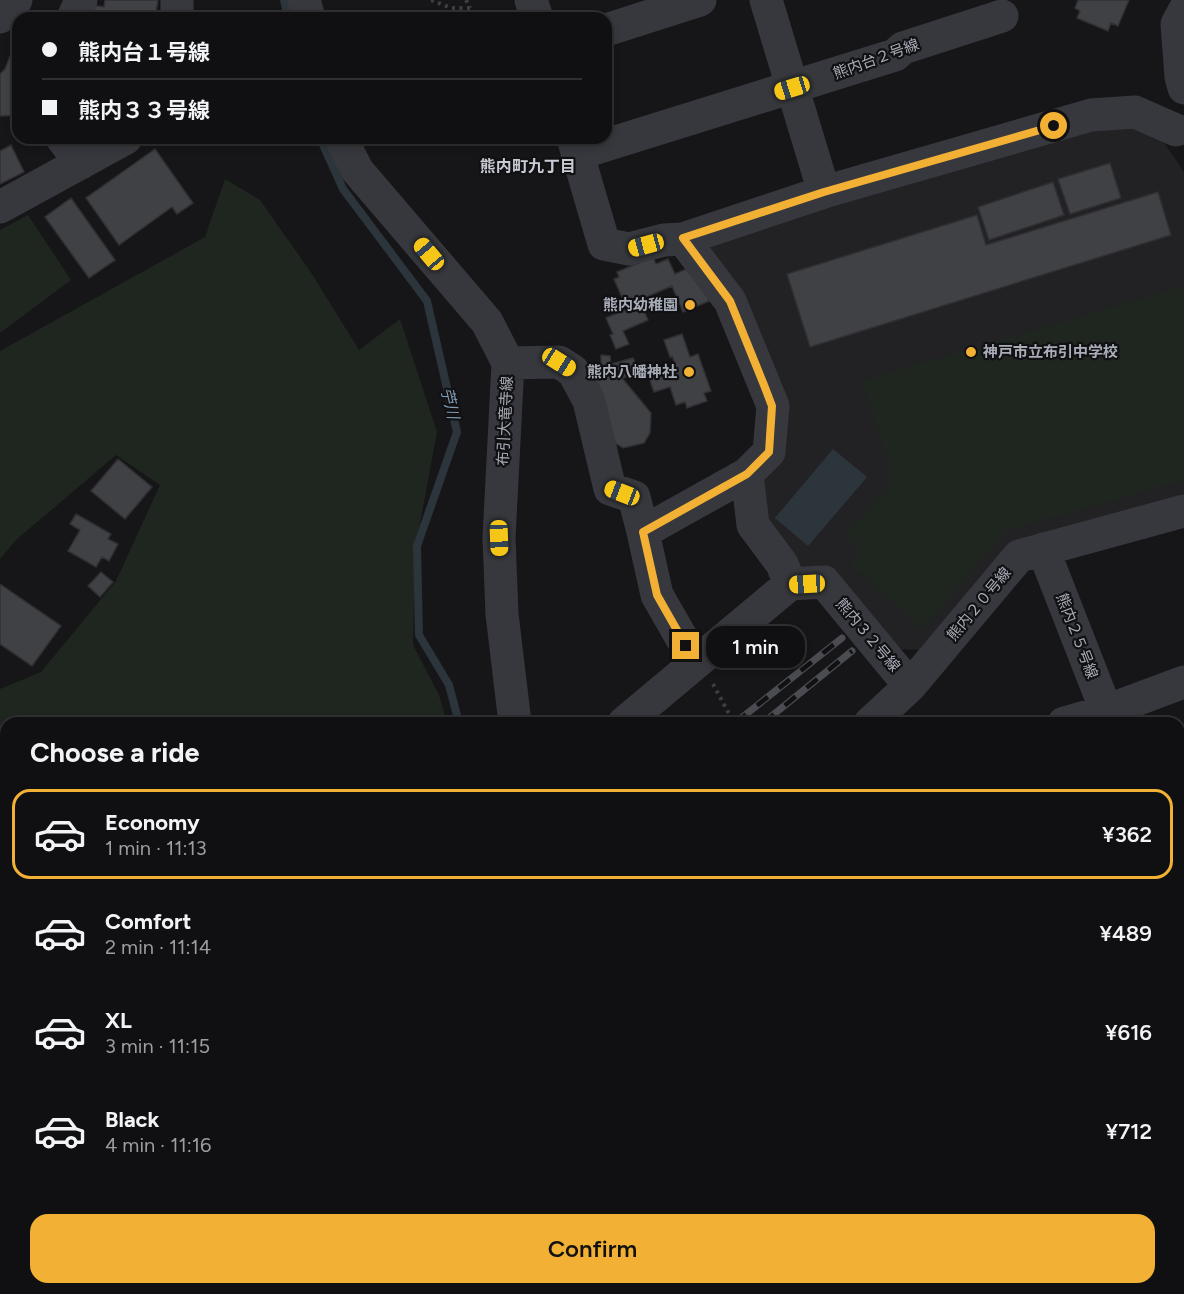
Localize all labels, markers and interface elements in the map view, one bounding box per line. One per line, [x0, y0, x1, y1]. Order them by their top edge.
street label: 熊内台２号線 [831, 35, 921, 83]
text: 熊内台１号線 [78, 39, 210, 66]
car [772, 74, 812, 102]
text: 熊内３３号線 [78, 97, 210, 124]
route start [1040, 112, 1067, 139]
district label: 熊内町九丁目 [480, 157, 576, 176]
car [626, 232, 666, 258]
car [411, 234, 447, 274]
place label: 熊内幼稚園 [603, 296, 678, 314]
marker: 熊内幼稚園 [683, 298, 697, 312]
place label: 神戸市立布引中学校 [982, 343, 1118, 361]
car [539, 345, 579, 379]
marker: 神戸市立布引中学校 [964, 345, 978, 359]
place label: 熊内八幡神社 [587, 363, 677, 381]
marker: 熊内八幡神社 [682, 365, 696, 379]
street label: 布引大竜寺線 [494, 376, 516, 466]
water label: 苧川 [437, 385, 463, 423]
car [602, 478, 642, 508]
car [489, 520, 509, 556]
street label: 熊内２０号線 [943, 564, 1015, 644]
car [789, 574, 825, 594]
street label: 熊内２５号線 [1052, 591, 1102, 681]
street label: 熊内３２号線 [832, 595, 904, 675]
callout: 1 min [707, 625, 806, 667]
route end [672, 632, 699, 659]
text: 1 min [732, 635, 779, 659]
text: Choose a ride [30, 736, 199, 769]
icon: car [33, 807, 87, 861]
text: Economy [105, 809, 200, 836]
text: ¥362 [1102, 821, 1152, 848]
text: 1 min · 11:13 [105, 836, 207, 860]
icon: car [33, 906, 87, 960]
text: Comfort [105, 908, 191, 935]
text: ¥489 [1099, 920, 1152, 947]
text: 2 min · 11:14 [105, 935, 211, 959]
icon: car [33, 1005, 87, 1059]
text: XL [105, 1007, 132, 1034]
text: ¥616 [1105, 1019, 1152, 1046]
text: 3 min · 11:15 [105, 1034, 210, 1058]
icon: car [33, 1104, 87, 1158]
text: Black [105, 1106, 159, 1133]
text: ¥712 [1106, 1118, 1152, 1145]
text: 4 min · 11:16 [105, 1133, 211, 1157]
button: Confirm [30, 1214, 1155, 1283]

